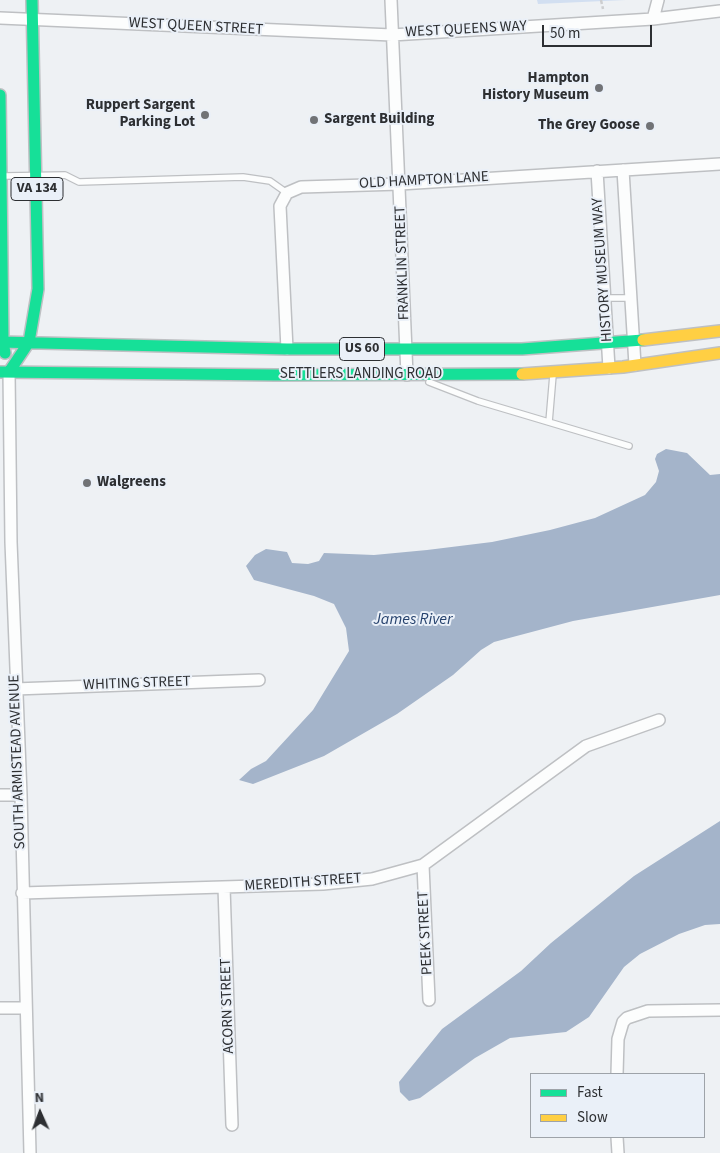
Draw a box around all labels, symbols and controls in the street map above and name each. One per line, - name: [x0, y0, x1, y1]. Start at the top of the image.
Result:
- street label: WEST QUEEN STREET: [128, 14, 264, 40]
- scale bar: [545, 15, 655, 47]
- street label: WEST QUEENS WAY: [405, 18, 527, 42]
- text: 50 m: [550, 23, 580, 44]
- place label: Hampton History Museum: [482, 70, 589, 105]
- marker: Hampton History Museum: [593, 82, 605, 94]
- place label: Ruppert Sargent Parking Lot: [86, 97, 195, 132]
- marker: Ruppert Sargent Parking Lot: [199, 109, 211, 121]
- place label: Sargent Building: [324, 111, 434, 129]
- marker: Sargent Building: [308, 114, 320, 126]
- place label: The Grey Goose: [538, 117, 640, 135]
- marker: The Grey Goose: [644, 120, 656, 132]
- street label: OLD HAMPTON LANE: [359, 169, 489, 193]
- road number: VA 134: [11, 178, 63, 200]
- street label: HISTORY MUSEUM WAY: [589, 197, 617, 343]
- street label: FRANKLIN STREET: [392, 205, 414, 321]
- road number: US 60: [340, 338, 384, 360]
- street label: SETTLERS LANDING ROAD: [280, 366, 442, 384]
- place label: Walgreens: [97, 474, 166, 492]
- marker: Walgreens: [81, 477, 93, 489]
- water label: James River: [374, 610, 452, 630]
- street label: WHITING STREET: [83, 673, 191, 695]
- street label: SOUTH ARMISTEAD AVENUE: [6, 674, 30, 850]
- street label: MEREDITH STREET: [244, 870, 362, 896]
- street label: PEEK STREET: [415, 891, 437, 975]
- street label: ACORN STREET: [217, 958, 239, 1054]
- legend: [530, 1073, 705, 1138]
- text: Fast: [577, 1082, 603, 1103]
- north arrow: [15, 1088, 65, 1138]
- text: N: [34, 1088, 44, 1108]
- text: Slow: [577, 1107, 608, 1128]

